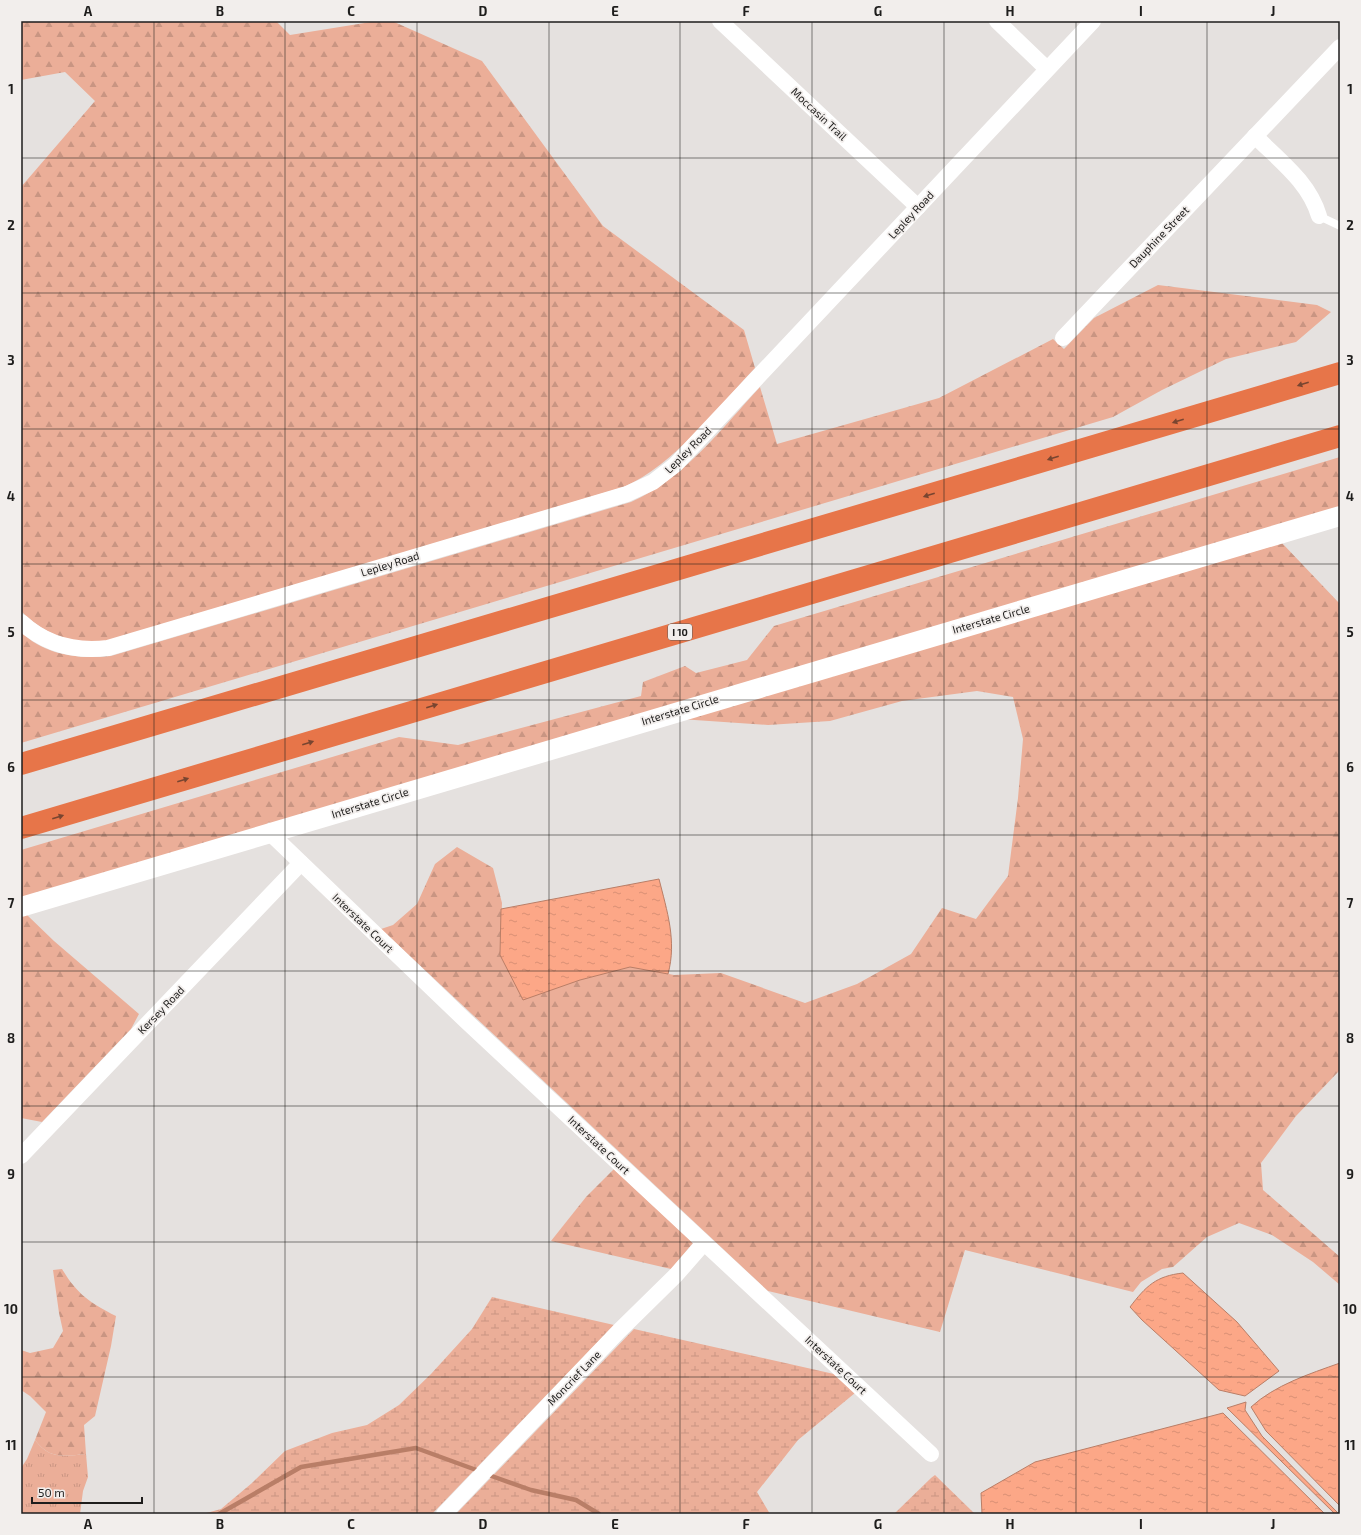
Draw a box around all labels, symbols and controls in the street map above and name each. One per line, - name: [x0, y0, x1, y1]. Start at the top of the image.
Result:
- text: A: [84, 3, 93, 19]
- text: B: [216, 3, 224, 19]
- text: C: [347, 3, 355, 19]
- text: D: [479, 3, 488, 19]
- text: E: [611, 3, 619, 19]
- text: F: [742, 3, 750, 19]
- text: G: [874, 3, 882, 19]
- text: H: [1006, 3, 1015, 19]
- text: I: [1139, 3, 1143, 19]
- text: J: [1271, 3, 1275, 19]
- text: 1: [8, 81, 14, 97]
- text: 1: [1347, 81, 1353, 97]
- street label: Moccasin Trail: [789, 85, 850, 143]
- street label: Lepley Road: [885, 188, 936, 241]
- street label: Dauphine Street: [1126, 203, 1191, 270]
- text: 2: [7, 217, 15, 233]
- text: 2: [1346, 217, 1354, 233]
- text: 3: [7, 352, 15, 368]
- text: 3: [1346, 352, 1354, 368]
- one-way arrow: [1296, 381, 1308, 387]
- one-way arrow: [1172, 418, 1184, 424]
- street label: Lepley Road: [662, 424, 714, 476]
- one-way arrow: [1047, 455, 1059, 461]
- text: 4: [7, 488, 15, 504]
- text: 4: [1346, 488, 1354, 504]
- one-way arrow: [922, 492, 934, 498]
- street label: Lepley Road: [359, 548, 421, 579]
- street label: Interstate Circle: [951, 601, 1031, 636]
- text: 5: [7, 624, 15, 640]
- road number: I 10: [668, 624, 692, 640]
- text: 5: [1346, 624, 1354, 640]
- street label: Interstate Circle: [640, 692, 720, 727]
- one-way arrow: [426, 703, 438, 709]
- one-way arrow: [302, 740, 314, 746]
- text: 6: [7, 759, 15, 775]
- text: 6: [1346, 759, 1354, 775]
- one-way arrow: [177, 777, 189, 783]
- street label: Interstate Circle: [330, 785, 410, 820]
- one-way arrow: [53, 814, 65, 820]
- street label: Interstate Court: [330, 890, 396, 955]
- text: 7: [8, 895, 15, 911]
- text: 7: [1347, 895, 1354, 911]
- street label: Kersey Road: [135, 983, 187, 1036]
- text: 8: [7, 1030, 15, 1046]
- text: 8: [1346, 1030, 1354, 1046]
- street label: Interstate Court: [566, 1113, 633, 1177]
- text: 9: [7, 1166, 15, 1182]
- text: 9: [1346, 1166, 1354, 1182]
- text: 10: [4, 1301, 18, 1317]
- text: 10: [1343, 1301, 1357, 1317]
- street label: Interstate Court: [803, 1333, 870, 1397]
- street label: Moncrief Lane: [544, 1347, 603, 1408]
- text: 11: [5, 1437, 17, 1453]
- text: 11: [1344, 1437, 1356, 1453]
- scale bar: [32, 1479, 142, 1505]
- text: 50 m: [38, 1485, 65, 1499]
- text: A: [84, 1516, 93, 1532]
- text: B: [216, 1516, 224, 1532]
- text: C: [347, 1516, 355, 1532]
- text: D: [479, 1516, 488, 1532]
- text: E: [611, 1516, 619, 1532]
- text: F: [742, 1516, 750, 1532]
- text: G: [874, 1516, 882, 1532]
- text: H: [1006, 1516, 1015, 1532]
- text: I: [1139, 1516, 1143, 1532]
- text: J: [1271, 1516, 1275, 1532]

